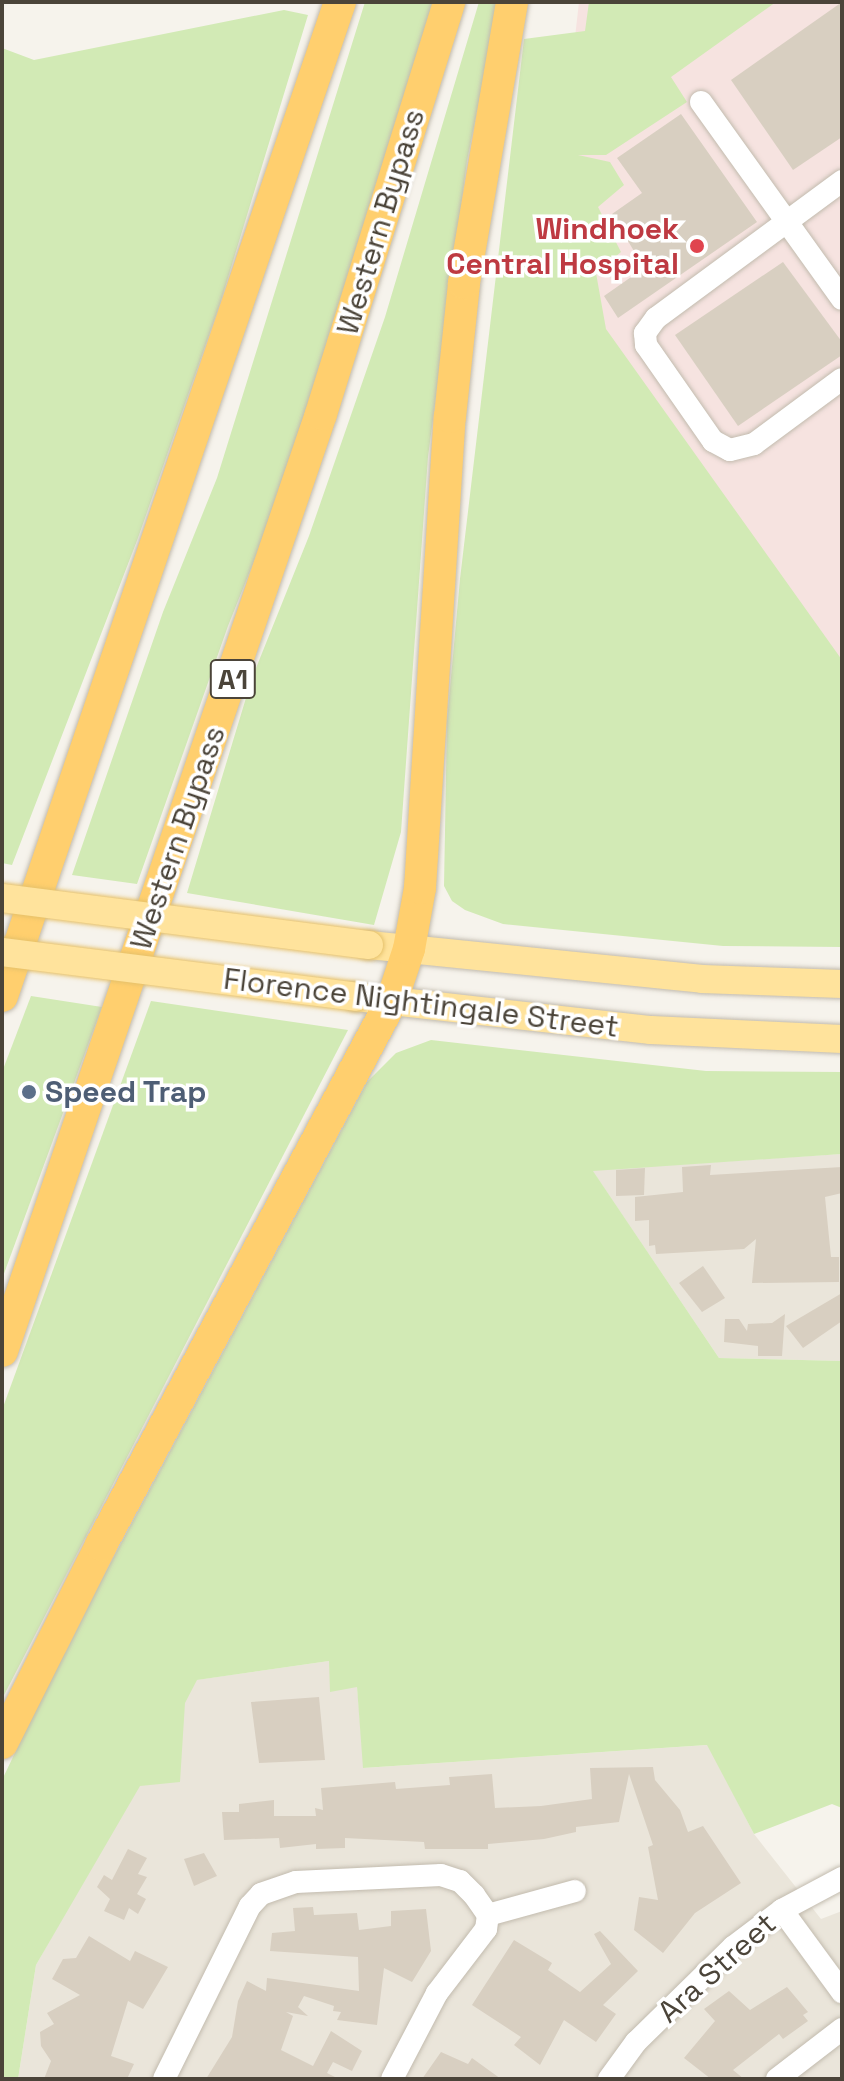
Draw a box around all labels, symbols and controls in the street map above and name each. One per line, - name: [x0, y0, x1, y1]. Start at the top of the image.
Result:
- street label: Western Bypass: [330, 105, 432, 339]
- place label: Windhoek Central Hospital: [446, 211, 679, 282]
- marker: Windhoek Central Hospital: [686, 235, 708, 257]
- road number: A1: [209, 655, 257, 703]
- street label: Western Bypass: [123, 722, 233, 954]
- street label: Florence Nightingale Street: [222, 961, 620, 1045]
- place label: Speed Trap: [45, 1074, 207, 1110]
- marker: Speed Trap: [20, 1083, 38, 1101]
- street label: Ara Street: [651, 1906, 783, 2030]

